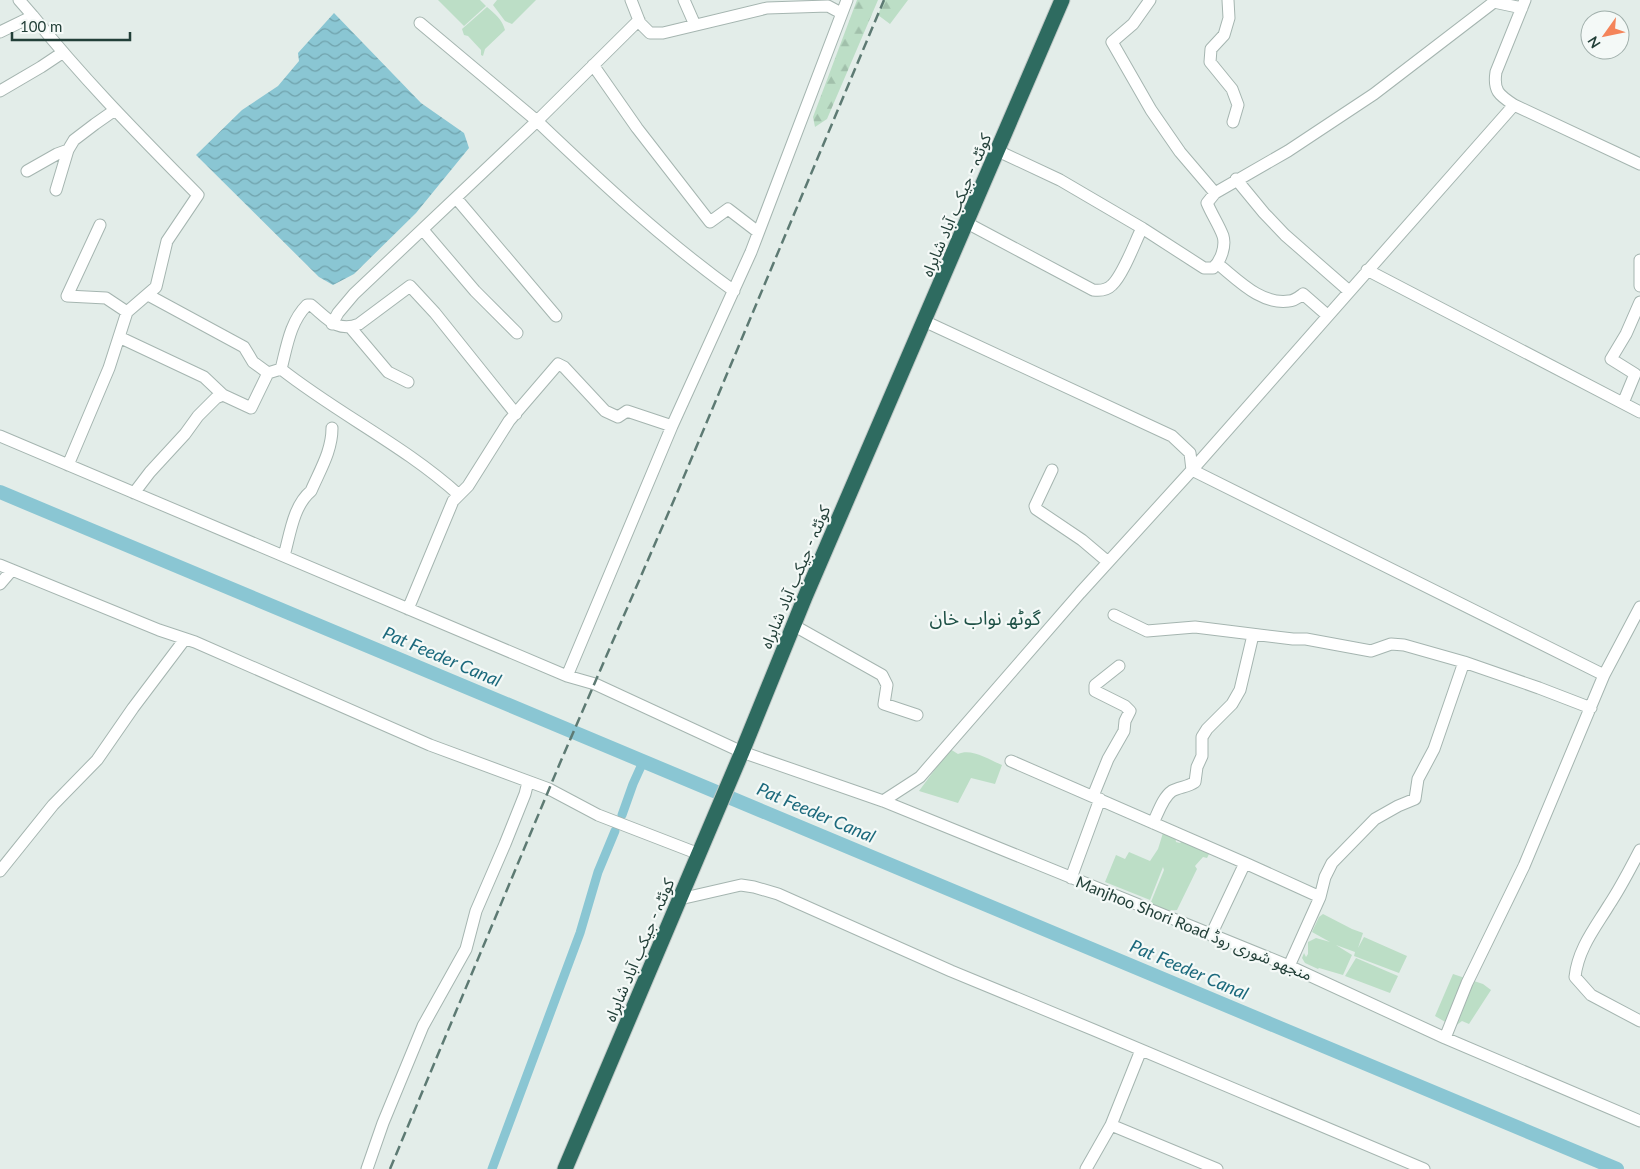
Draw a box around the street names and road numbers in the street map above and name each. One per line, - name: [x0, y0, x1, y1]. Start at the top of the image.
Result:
- street label: کوئٹہ - جیکب آباد شاہراہ: [917, 130, 995, 280]
- street label: کوئٹہ - جیکب آباد شاہراہ: [756, 502, 834, 652]
- street label: Manjhoo Shori Road منجھو شوری روڈ: [1073, 871, 1315, 985]
- street label: کوئٹہ - جیکب آباد شاہراہ: [600, 875, 678, 1025]

